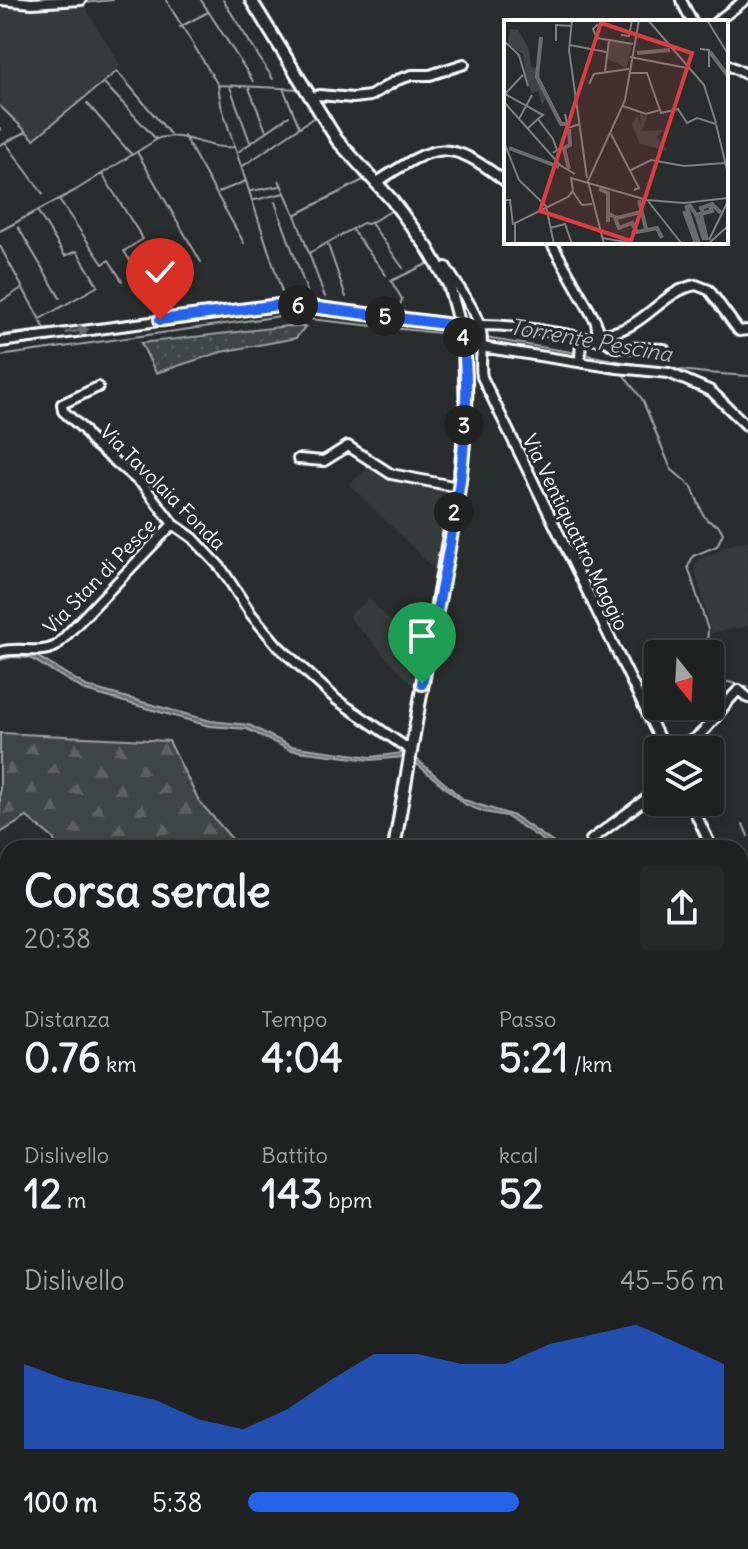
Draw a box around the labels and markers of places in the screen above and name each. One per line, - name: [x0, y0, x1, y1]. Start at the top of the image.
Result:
- pin: [126, 238, 194, 320]
- pin: 6: [278, 285, 318, 325]
- pin: 5: [365, 296, 405, 336]
- pin: 4: [443, 317, 483, 357]
- pin: 3: [444, 405, 484, 445]
- pin: 2: [434, 492, 474, 532]
- pin: [388, 602, 456, 684]

